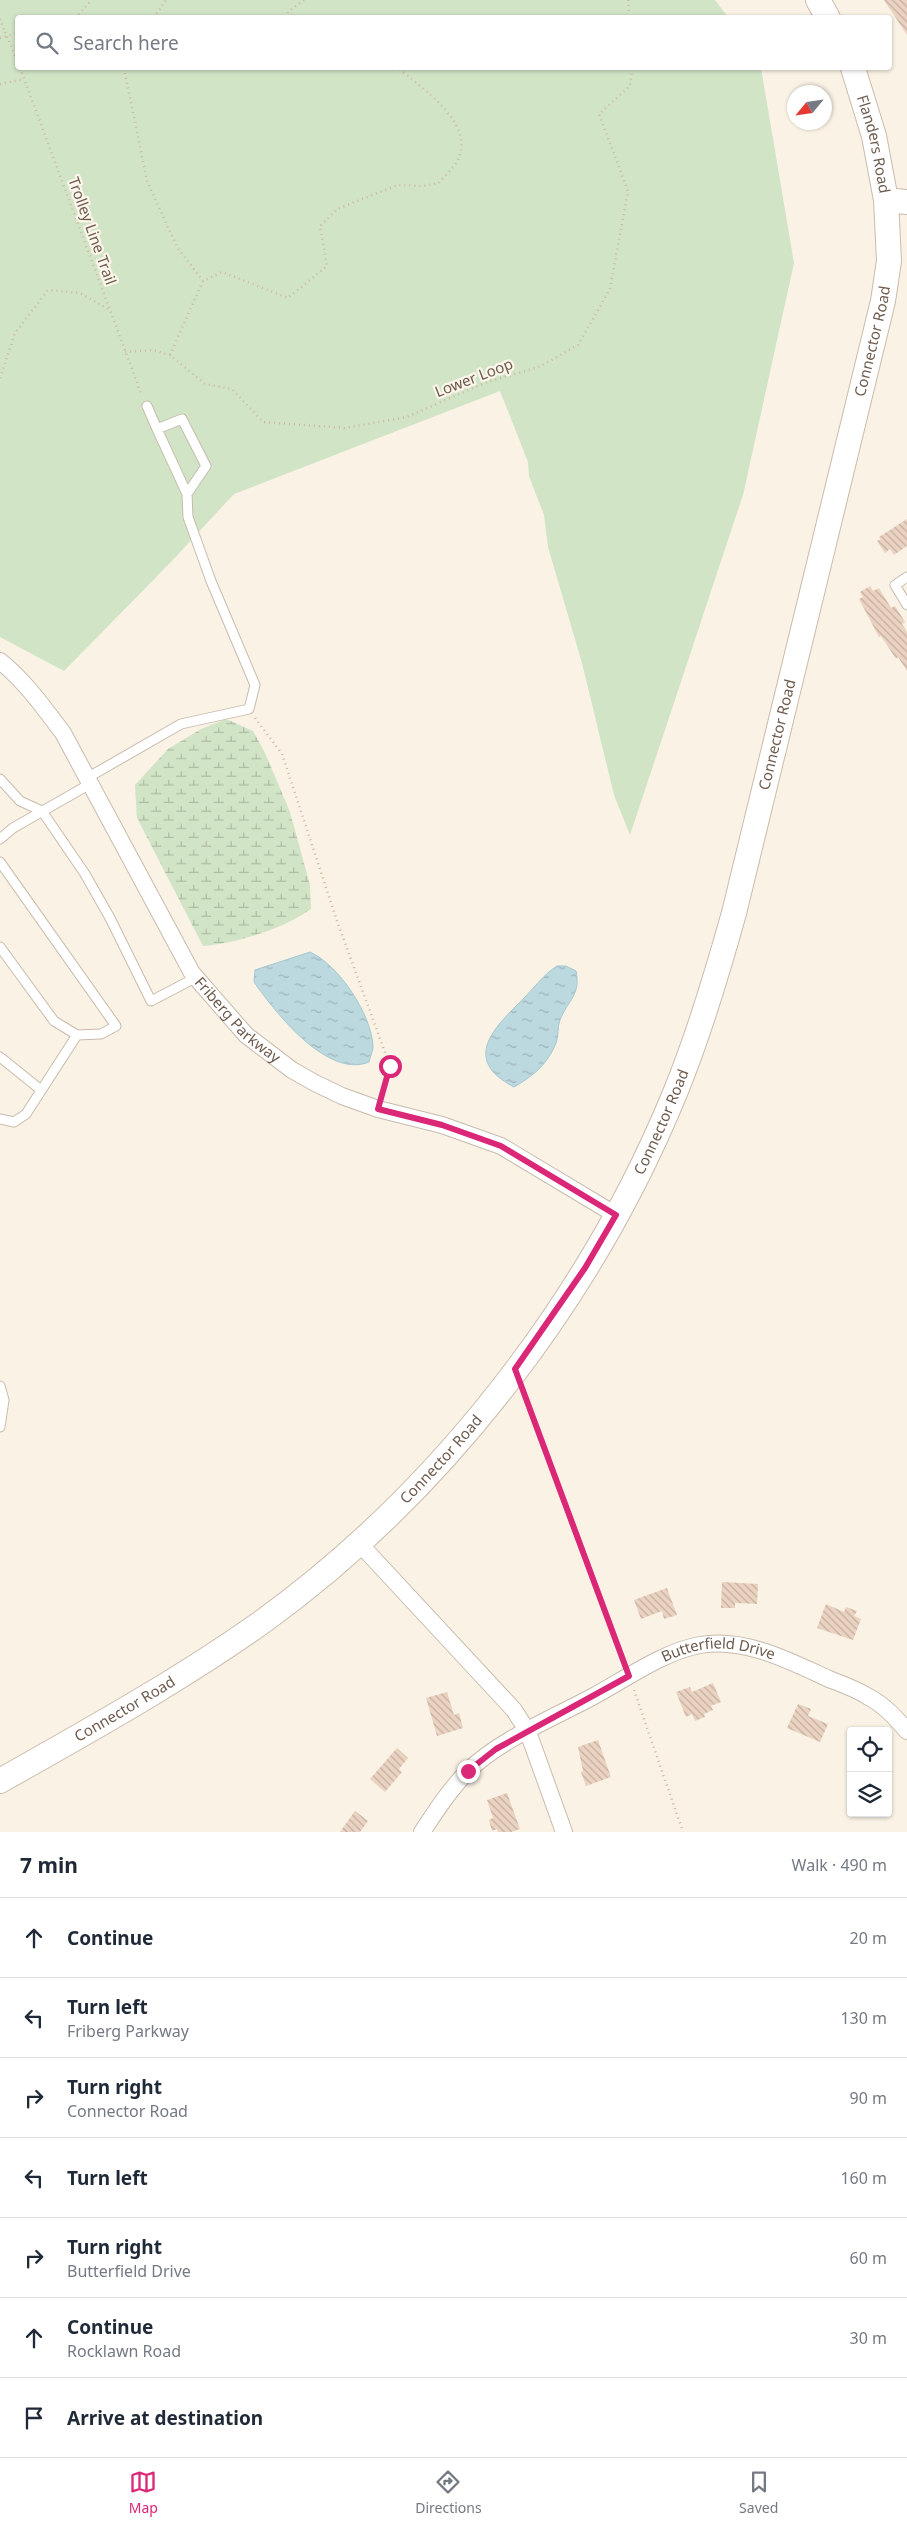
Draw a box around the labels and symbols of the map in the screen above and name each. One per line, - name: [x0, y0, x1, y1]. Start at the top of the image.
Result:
- north arrow: [787, 85, 832, 130]
- street label: Flanders Road: [853, 92, 896, 195]
- street label: Trolley Line Trail: [64, 174, 122, 287]
- street label: Connector Road: [849, 284, 894, 399]
- street label: Lower Loop: [432, 353, 516, 401]
- street label: Connector Road: [753, 677, 800, 792]
- street label: Friberg Parkway: [191, 972, 285, 1067]
- route start: [379, 1055, 402, 1078]
- street label: Connector Road: [628, 1066, 693, 1178]
- street label: Connector Road: [395, 1410, 486, 1508]
- street label: Butterfield Drive: [658, 1632, 778, 1666]
- street label: Connector Road: [70, 1671, 178, 1746]
- route end: [457, 1760, 480, 1783]

